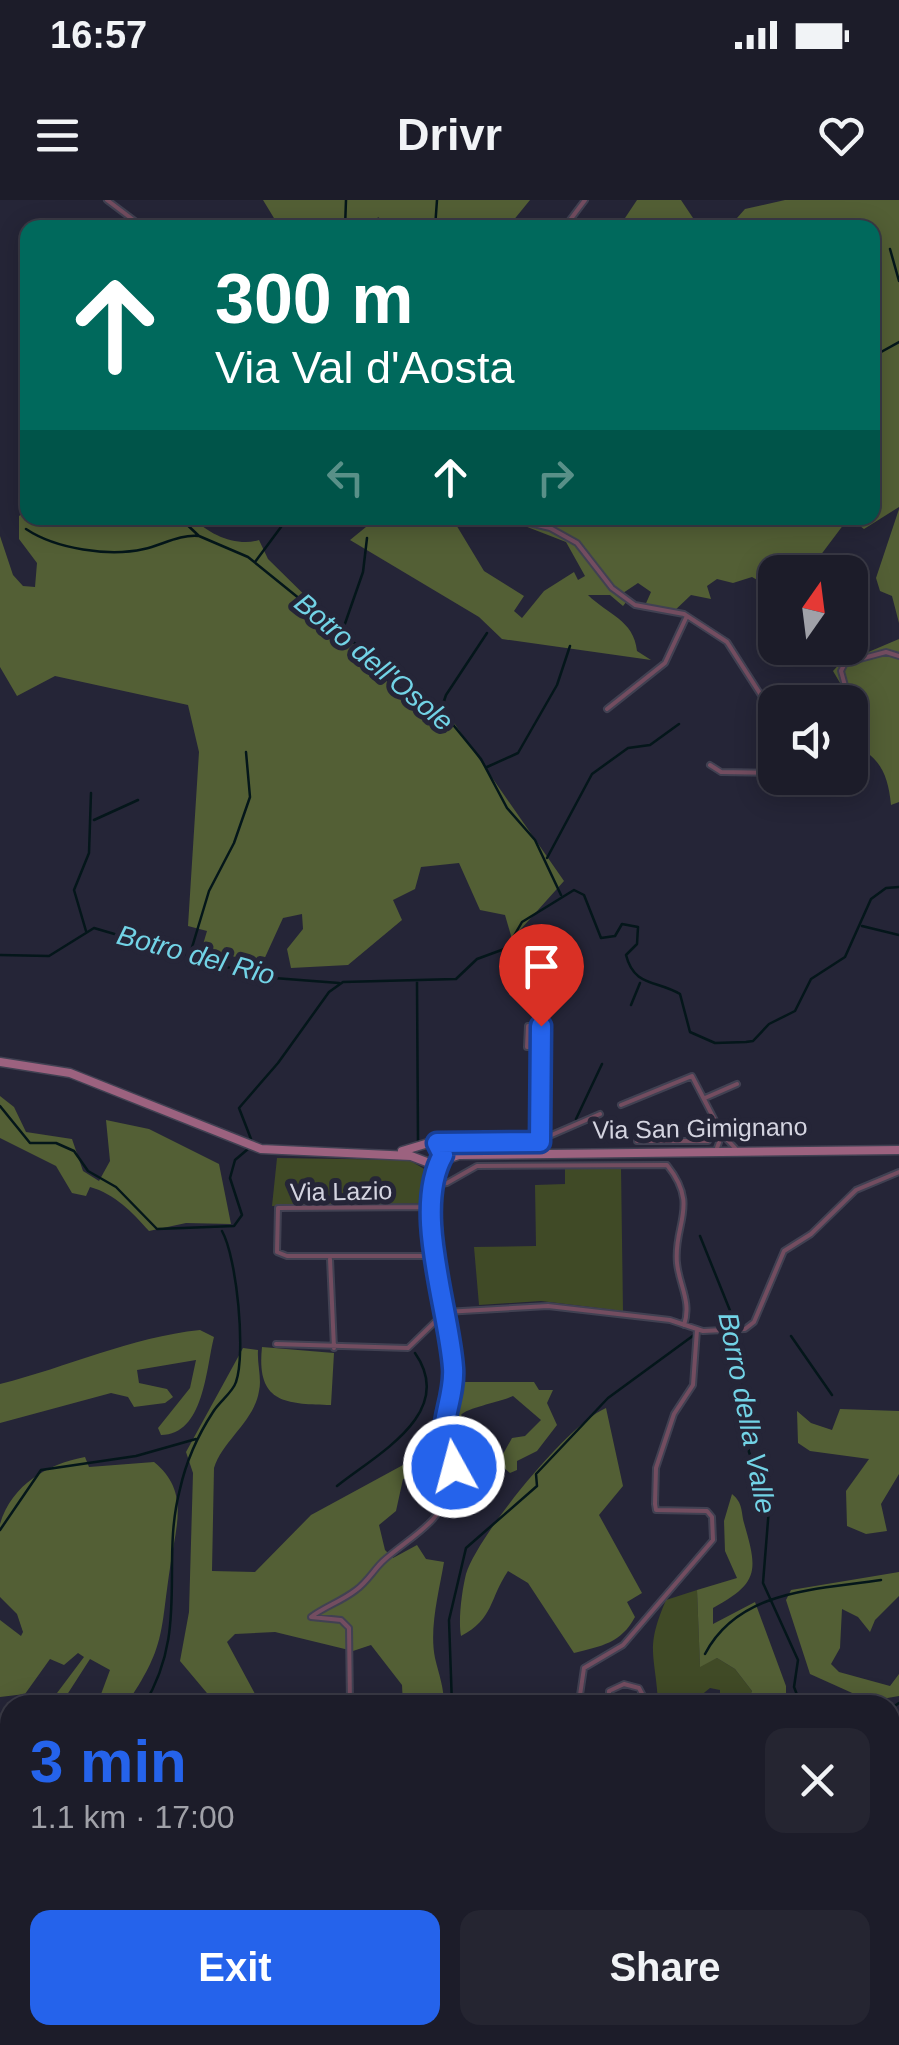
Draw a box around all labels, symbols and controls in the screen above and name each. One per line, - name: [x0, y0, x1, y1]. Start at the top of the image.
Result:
- text: 16:57: [50, 14, 147, 56]
- icon: menu: [30, 108, 85, 163]
- icon: heart: [814, 108, 869, 163]
- text: Drivr: [397, 109, 502, 160]
- icon: ahead: [50, 260, 180, 390]
- text: 300 m: [215, 260, 413, 338]
- text: Via Val d'Aosta: [215, 342, 515, 393]
- icon: left: [318, 450, 373, 505]
- icon: ahead: [423, 450, 478, 505]
- icon: right: [528, 450, 583, 505]
- north arrow: [758, 555, 868, 665]
- map controls: [758, 555, 868, 795]
- water label: Botro dell'Osole: [289, 587, 459, 737]
- button: sound: [758, 685, 868, 795]
- water label: Botro del Rio: [114, 919, 278, 991]
- pin: [499, 924, 584, 1027]
- icon: arrive: [514, 939, 569, 994]
- street label: Via San Gimignano: [592, 1112, 808, 1144]
- street label: Via Lazio: [290, 1176, 392, 1206]
- water label: Borro della Valle: [712, 1310, 782, 1516]
- position arrow: [402, 1415, 506, 1519]
- text: 3 min: [30, 1728, 187, 1795]
- button: close: [765, 1728, 870, 1833]
- text: 1.1 km · 17:00: [30, 1799, 235, 1835]
- button: Exit: [30, 1910, 440, 2025]
- button: Share: [460, 1910, 870, 2025]

